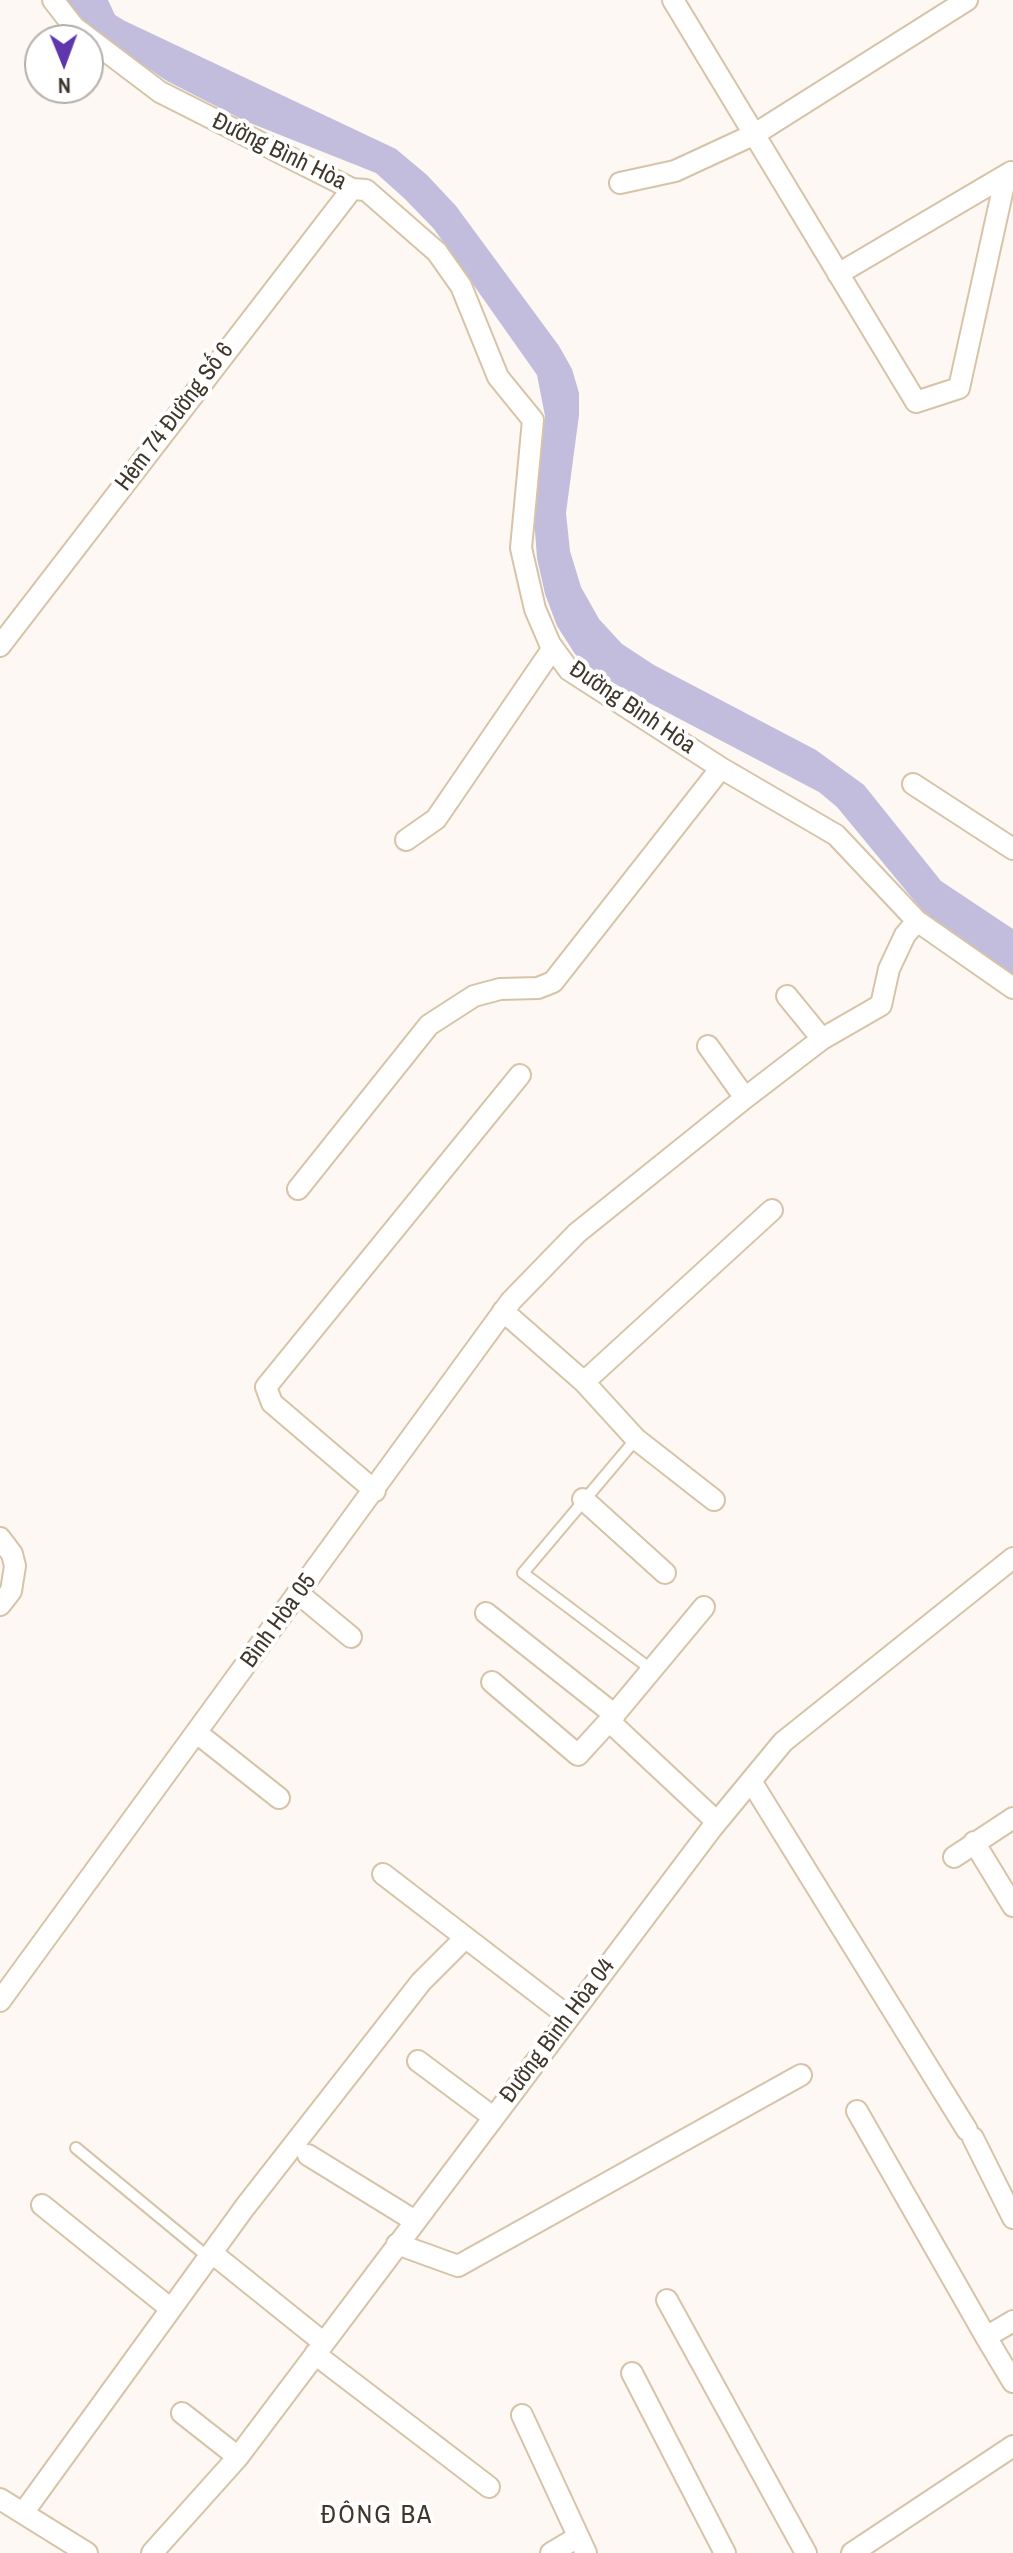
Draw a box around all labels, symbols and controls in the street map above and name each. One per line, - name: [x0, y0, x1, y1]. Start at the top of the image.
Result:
- north arrow: [24, 24, 104, 104]
- text: N: [58, 71, 71, 101]
- street label: Đường Bình Hòa: [207, 107, 351, 197]
- street label: Hẻm 74 Đường Số 6: [110, 337, 240, 497]
- street label: Đường Bình Hòa: [564, 655, 700, 761]
- street label: Bình Hòa 05: [235, 1568, 323, 1674]
- street label: Đường Bình Hòa 04: [494, 1953, 622, 2109]
- district label: ĐÔNG BA: [321, 2500, 433, 2532]

